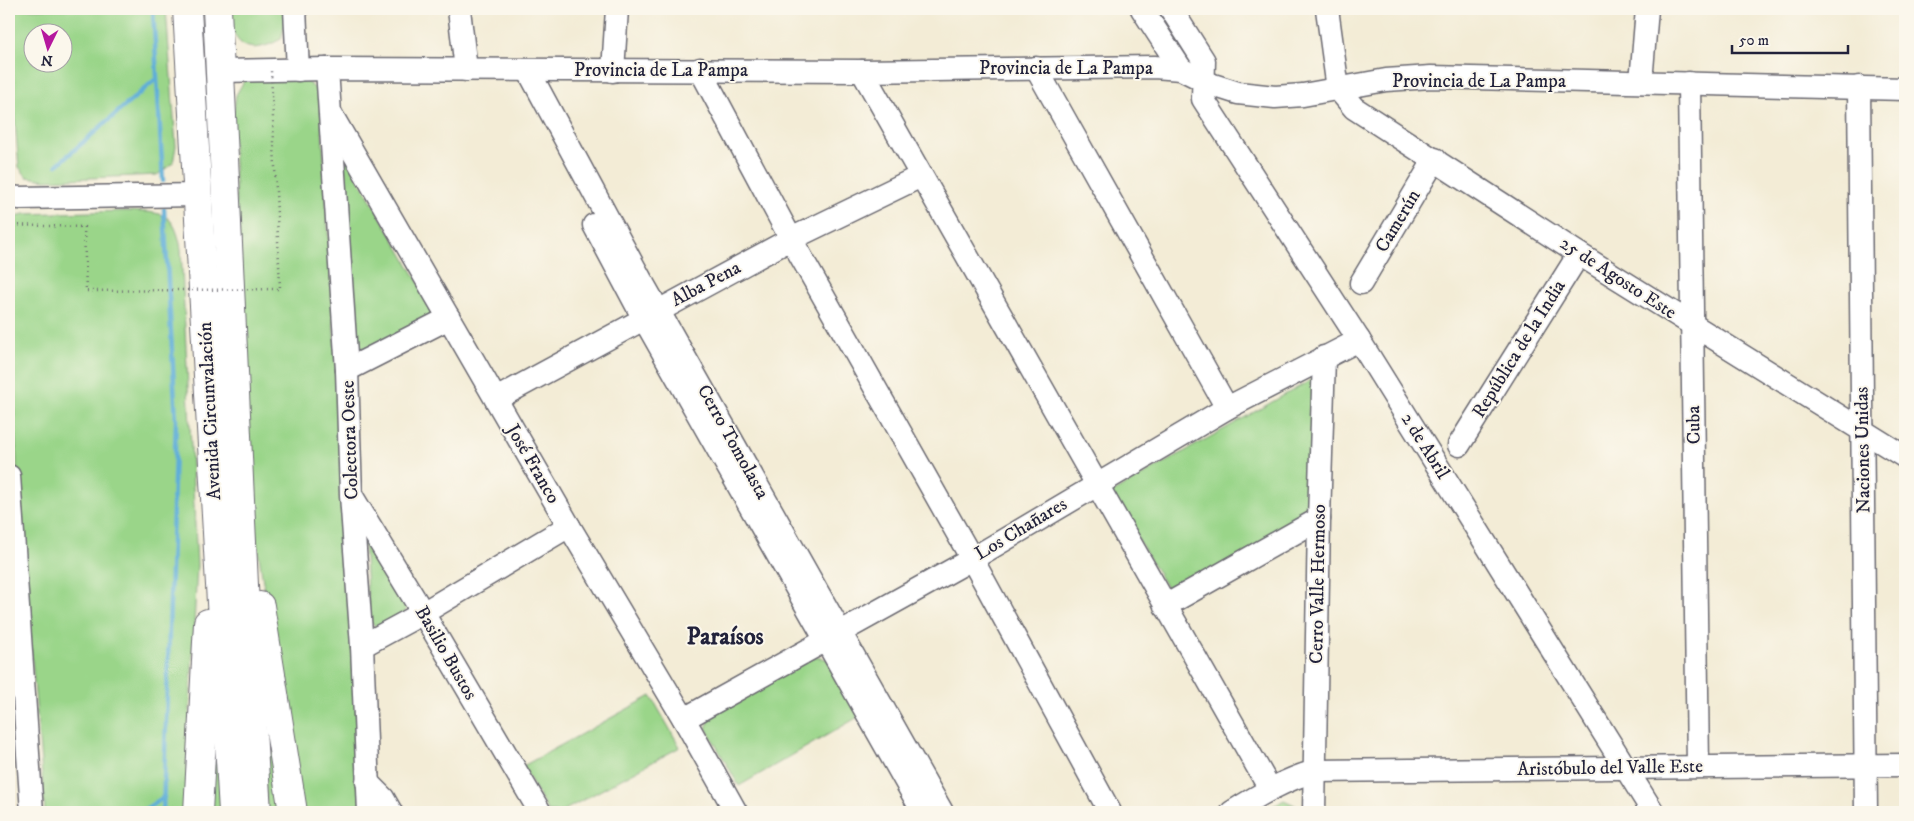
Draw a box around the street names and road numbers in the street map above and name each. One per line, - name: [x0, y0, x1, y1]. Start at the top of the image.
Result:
- street label: Provincia de La Pampa: [979, 57, 1153, 80]
- street label: Provincia de La Pampa: [574, 59, 748, 82]
- street label: Provincia de La Pampa: [1392, 70, 1566, 93]
- street label: Camerún: [1370, 185, 1426, 256]
- street label: 25 de Agosto Este: [1555, 232, 1681, 324]
- street label: Alba Pena: [667, 256, 745, 312]
- street label: República de la India: [1467, 276, 1571, 422]
- street label: Avenida Circunvalación: [194, 321, 226, 501]
- street label: Colectora Oeste: [336, 380, 364, 500]
- street label: Cerro Tomolasta: [692, 381, 774, 503]
- street label: Naciones Unidas: [1850, 386, 1876, 514]
- street label: Cuba: [1682, 405, 1706, 445]
- street label: 2 de Abril: [1396, 409, 1454, 483]
- street label: José Franco: [500, 418, 565, 508]
- street label: Los Chañares: [971, 493, 1071, 565]
- street label: Cerro Valle Hermoso: [1305, 504, 1331, 664]
- street label: Basilio Bustos: [410, 602, 482, 704]
- street label: Aristóbulo del Valle Este: [1517, 755, 1703, 781]

